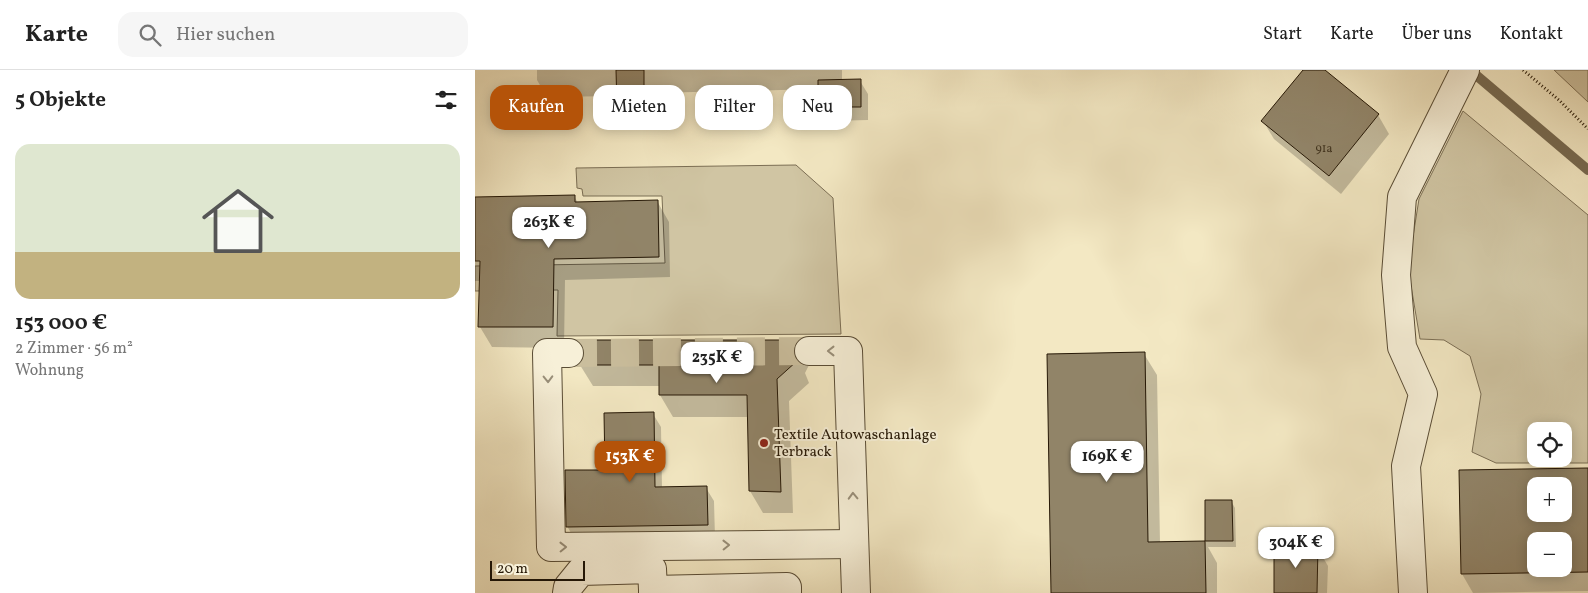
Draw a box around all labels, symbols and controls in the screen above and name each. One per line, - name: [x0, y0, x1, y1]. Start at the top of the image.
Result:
- search box: [118, 12, 468, 57]
- text: Karte: [25, 18, 88, 52]
- icon: search: [136, 21, 164, 49]
- text: Hier suchen: [176, 22, 275, 48]
- text: Start: [1263, 22, 1302, 47]
- text: Karte: [1330, 22, 1374, 47]
- text: Über uns: [1402, 22, 1472, 47]
- text: Kontakt: [1500, 22, 1563, 47]
- chip: Kaufen: [490, 85, 583, 130]
- chip: Mieten: [593, 85, 685, 130]
- chip: Filter: [695, 85, 773, 130]
- chip: Neu: [783, 85, 852, 130]
- text: 5 Objekte: [15, 86, 106, 115]
- icon: filters: [432, 86, 460, 114]
- house number: 91a: [1316, 141, 1332, 157]
- icon: home: [193, 176, 283, 266]
- pin: 263K €: [508, 206, 590, 249]
- text: 263K €: [523, 212, 575, 234]
- text: 153 000 €: [15, 309, 107, 338]
- text: 2 Zimmer · 56 m²: [15, 338, 133, 360]
- pin: 235K €: [676, 342, 758, 384]
- one-way arrow: [826, 346, 834, 356]
- text: 235K €: [692, 347, 742, 369]
- text: Wohnung: [15, 360, 84, 382]
- one-way arrow: [542, 375, 553, 383]
- map controls: [1527, 422, 1572, 577]
- button: locate: [1527, 422, 1572, 467]
- place label: Textile Autowaschanlage Terbrack: [774, 425, 937, 463]
- marker: Textile Autowaschanlage Terbrack: [758, 437, 770, 449]
- pin: 153K €: [589, 440, 671, 483]
- pin: 169K €: [1066, 440, 1148, 483]
- text: 153K €: [606, 446, 654, 468]
- text: 169K €: [1082, 446, 1132, 468]
- button: +: [1527, 477, 1572, 522]
- one-way arrow: [848, 491, 858, 499]
- pin: 304K €: [1255, 526, 1337, 569]
- text: 304K €: [1269, 532, 1323, 554]
- button: −: [1527, 532, 1572, 577]
- one-way arrow: [722, 540, 730, 550]
- one-way arrow: [560, 542, 568, 552]
- scale bar: [490, 558, 585, 581]
- text: 20 m: [497, 560, 528, 579]

